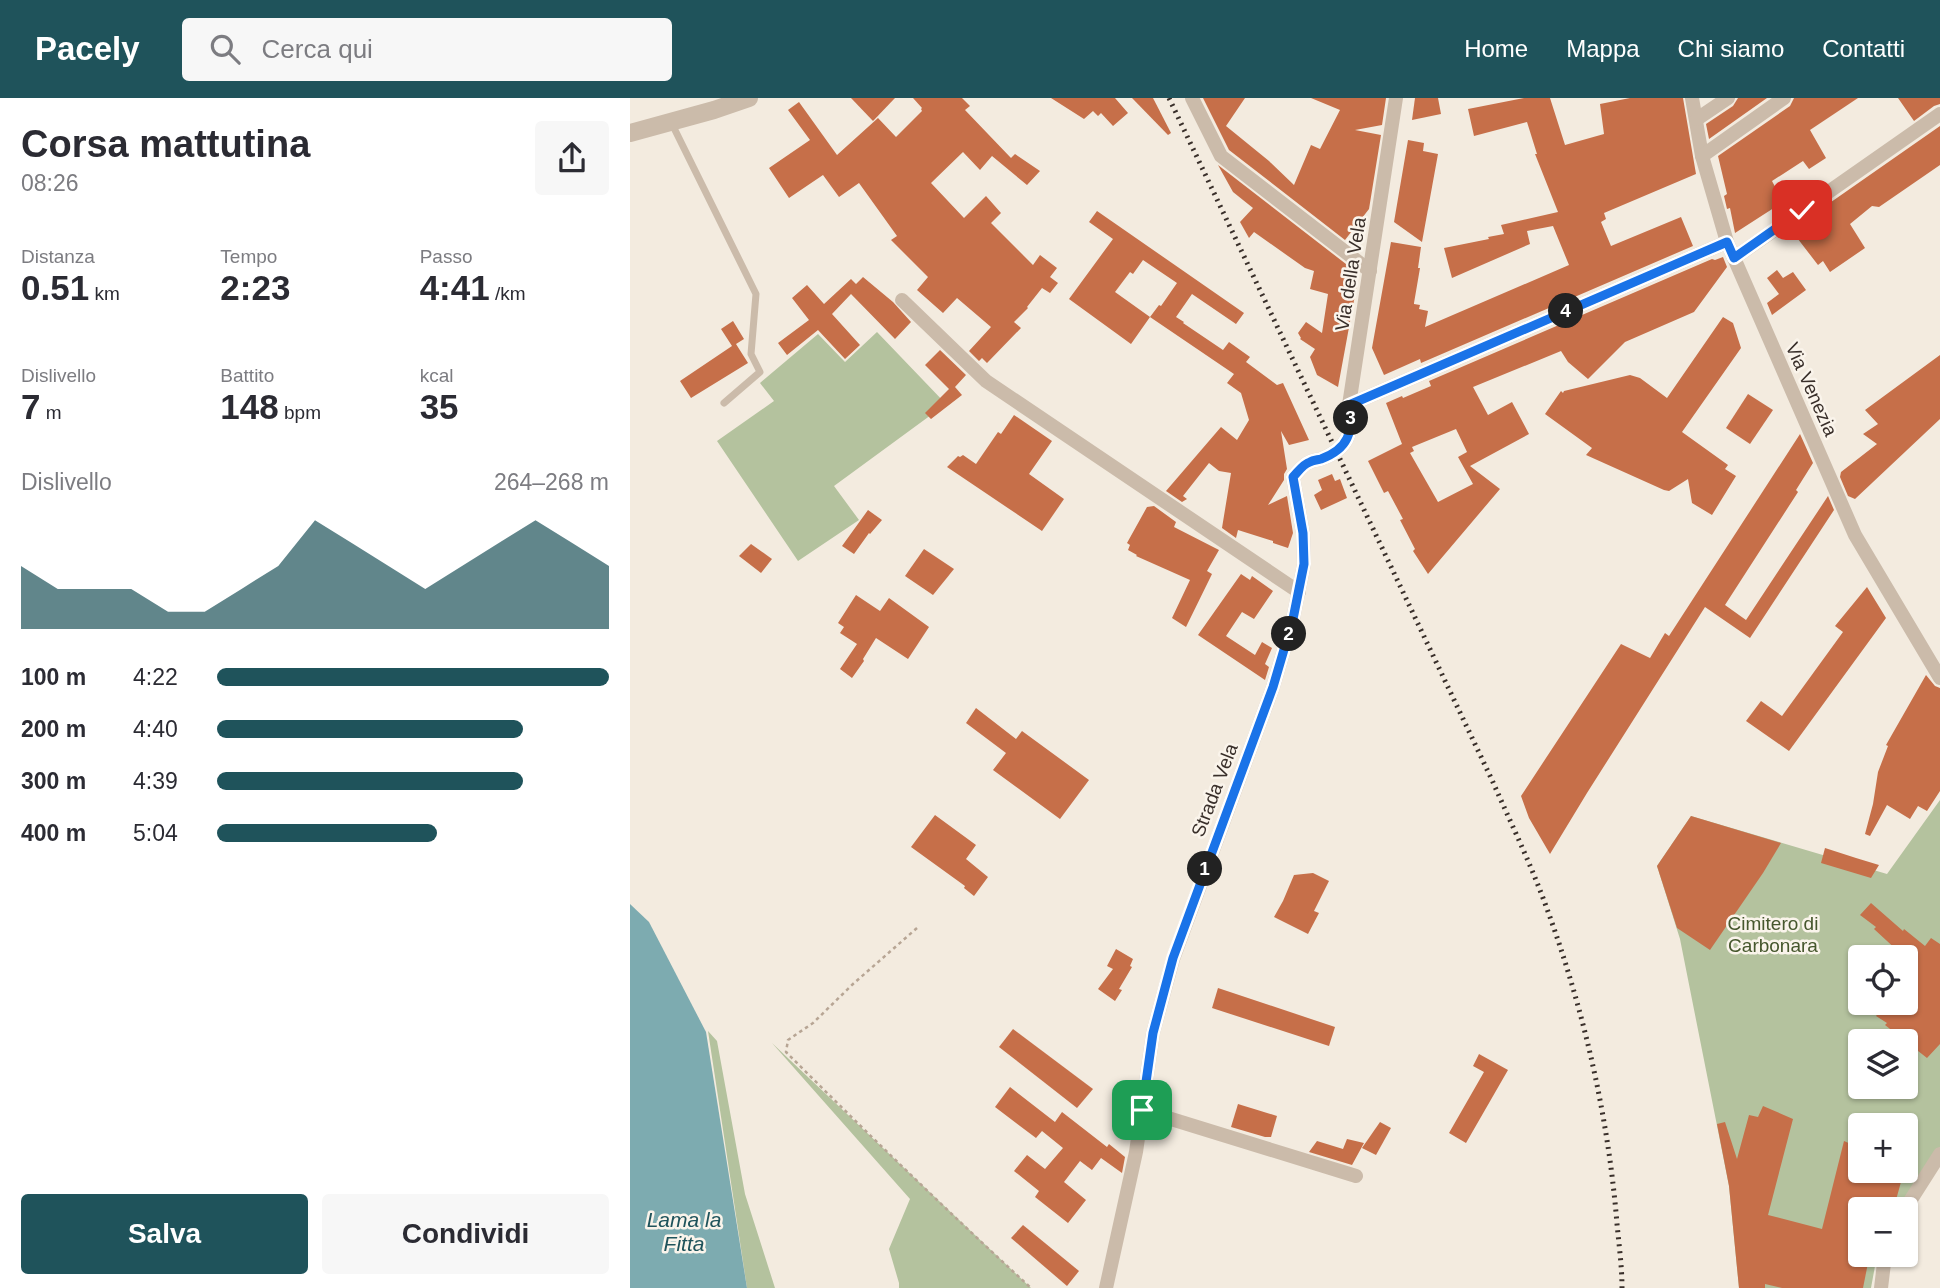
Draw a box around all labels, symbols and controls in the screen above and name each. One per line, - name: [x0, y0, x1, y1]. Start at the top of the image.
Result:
- search box: [182, 18, 672, 81]
- text: Pacely: [35, 30, 140, 67]
- icon: search: [206, 30, 244, 68]
- text: Cerca qui: [262, 34, 373, 64]
- text: Home: [1464, 35, 1528, 62]
- text: Mappa: [1566, 35, 1640, 62]
- text: Chi siamo: [1678, 35, 1784, 62]
- text: Contatti: [1822, 35, 1905, 62]
- button: share: [535, 121, 609, 195]
- text: Corsa mattutina: [21, 123, 310, 165]
- text: 08:26: [21, 170, 79, 196]
- pin: [1772, 180, 1832, 240]
- icon: check: [1783, 191, 1821, 229]
- street label: Via della Vela: [1331, 215, 1370, 332]
- text: Distanza: [21, 246, 95, 267]
- text: Tempo: [220, 246, 277, 267]
- text: Passo: [420, 246, 472, 267]
- text: 0.51: [21, 268, 89, 307]
- text: 2:23: [220, 268, 290, 307]
- text: 4:41: [420, 268, 490, 307]
- text: km: [89, 283, 120, 304]
- text: /km: [490, 283, 526, 304]
- pin: 4: [1548, 294, 1584, 328]
- text: 4: [1560, 300, 1571, 321]
- street label: Via Venezia: [1782, 339, 1842, 440]
- text: Dislivello: [21, 365, 96, 386]
- text: Battito: [220, 365, 274, 386]
- text: kcal: [420, 365, 453, 386]
- text: 7: [21, 387, 40, 426]
- text: 148: [220, 387, 279, 426]
- text: 35: [420, 387, 459, 426]
- pin: 3: [1334, 400, 1368, 436]
- text: m: [40, 402, 62, 423]
- text: bpm: [279, 402, 321, 423]
- text: 3: [1345, 407, 1356, 428]
- text: Dislivello: [21, 469, 112, 495]
- text: 264–268 m: [494, 469, 609, 495]
- pin: 2: [1272, 616, 1306, 652]
- text: 2: [1283, 623, 1294, 644]
- text: 100 m: [21, 664, 86, 690]
- text: 4:22: [133, 664, 178, 690]
- text: 200 m: [21, 716, 86, 742]
- text: 4:40: [133, 716, 178, 742]
- street label: Strada Vela: [1187, 740, 1242, 840]
- text: 300 m: [21, 768, 86, 794]
- text: 4:39: [133, 768, 178, 794]
- text: 400 m: [21, 820, 86, 846]
- text: 5:04: [133, 820, 178, 846]
- pin: 1: [1188, 852, 1222, 886]
- text: 1: [1199, 858, 1210, 879]
- park label: Cimitero di Carbonara: [1728, 913, 1818, 956]
- map controls: [1848, 945, 1918, 1267]
- button: locate: [1848, 945, 1918, 1015]
- button: layers: [1848, 1029, 1918, 1099]
- pin: [1112, 1080, 1172, 1140]
- icon: arrive: [1123, 1091, 1161, 1129]
- button: +: [1848, 1113, 1918, 1183]
- button: Salva: [21, 1194, 308, 1274]
- button: Condividi: [322, 1194, 609, 1274]
- button: −: [1848, 1197, 1918, 1267]
- water label: Lama la Fitta: [647, 1208, 721, 1255]

